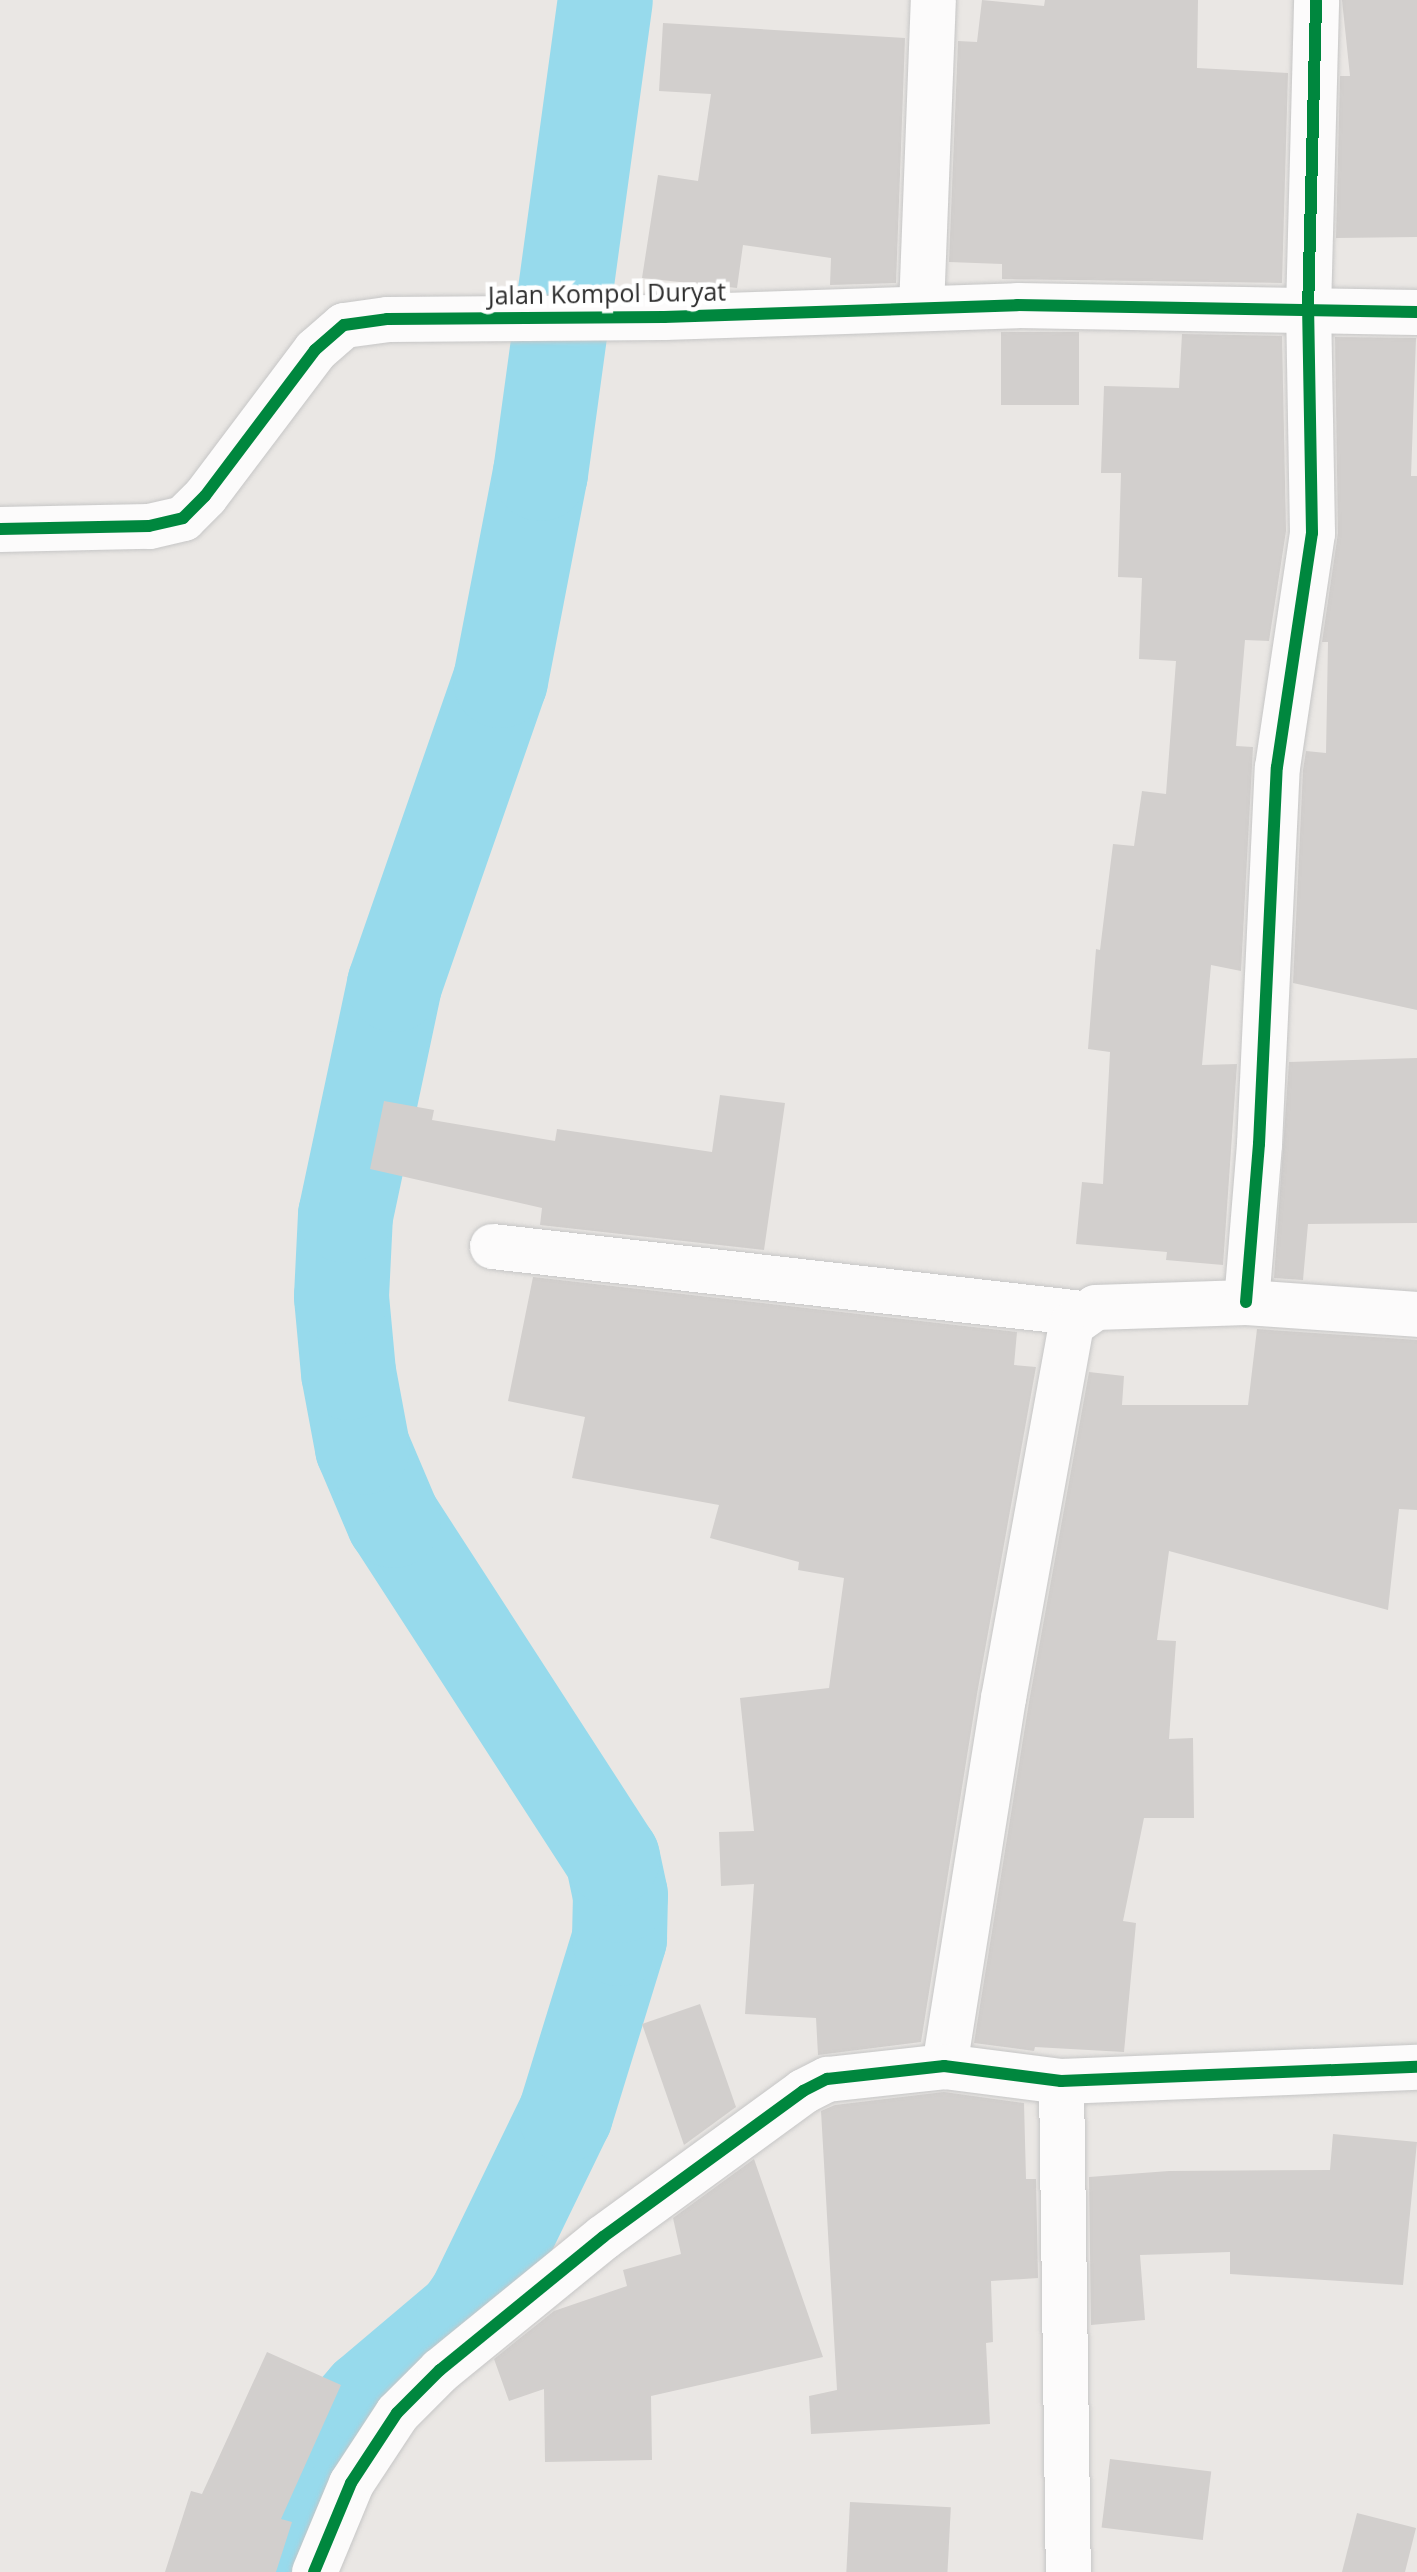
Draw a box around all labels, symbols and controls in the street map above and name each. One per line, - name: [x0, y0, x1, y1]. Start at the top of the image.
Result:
- street label: Jalan Kompol Duryat: [488, 276, 726, 310]

